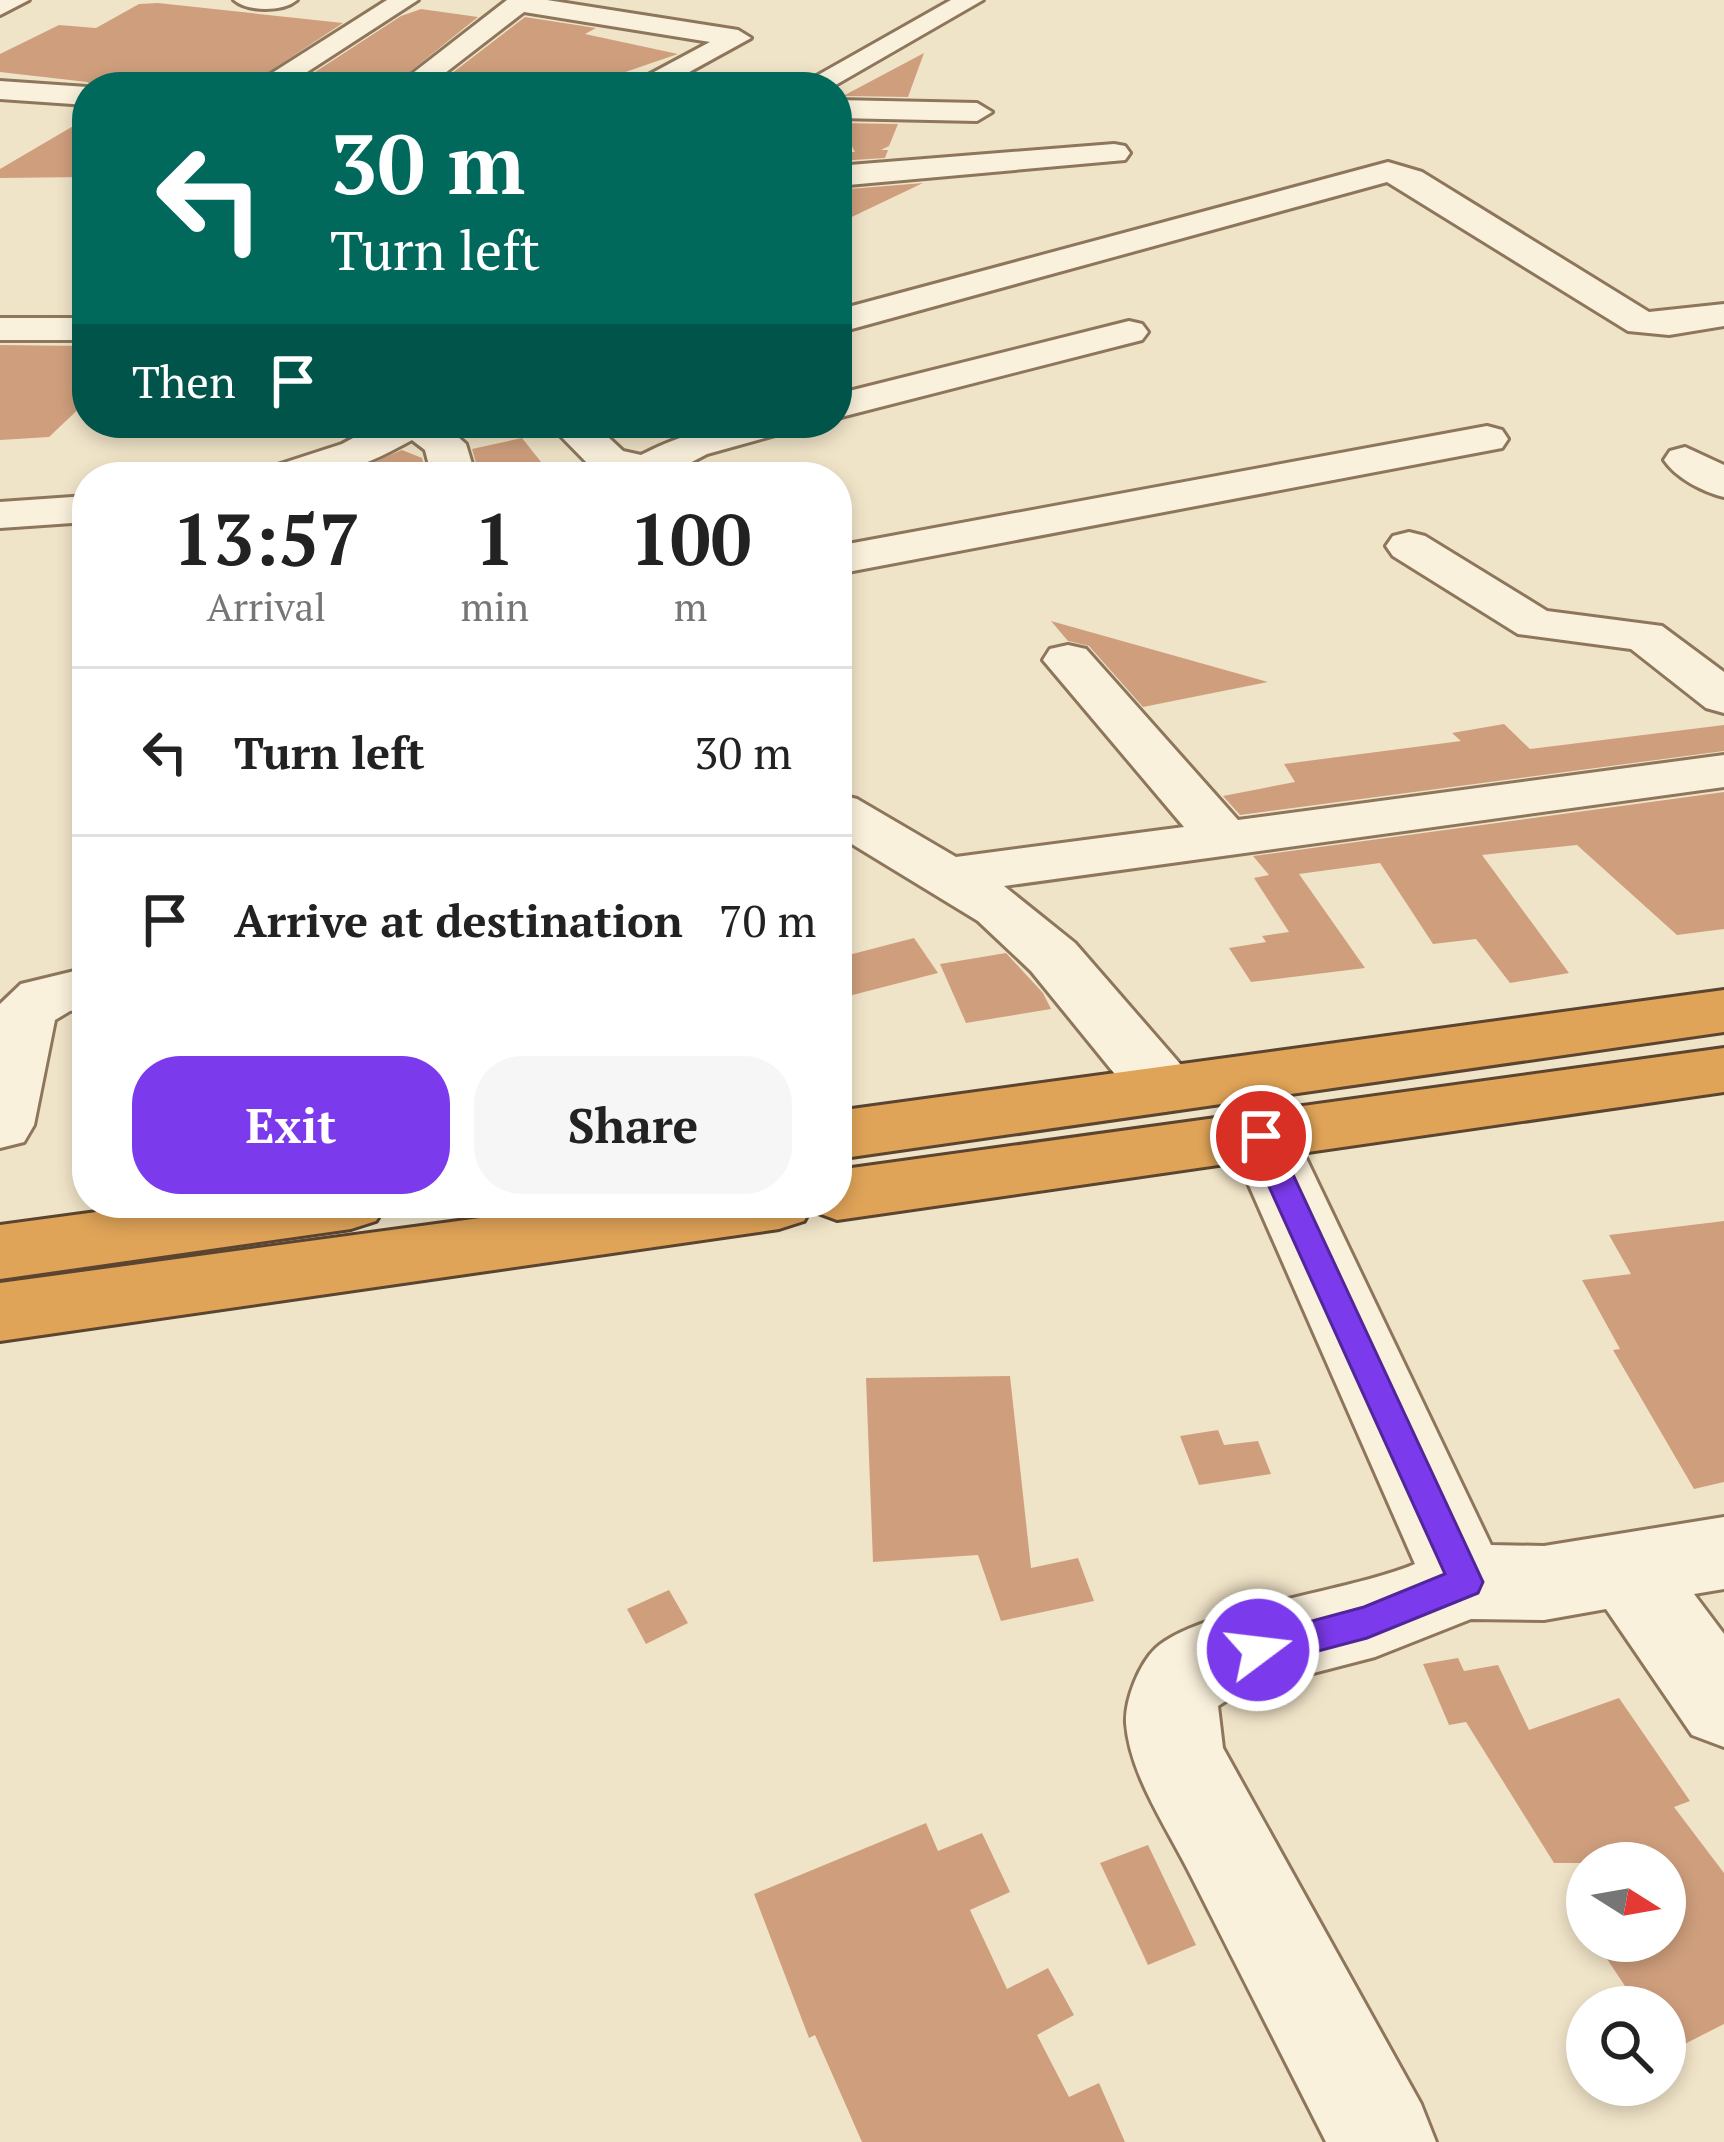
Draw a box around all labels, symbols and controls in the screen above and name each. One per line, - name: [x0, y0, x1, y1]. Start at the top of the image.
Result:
- text: 30 m: [330, 107, 525, 218]
- icon: left: [132, 120, 288, 276]
- text: Turn left: [330, 214, 540, 285]
- icon: arrive: [260, 348, 326, 414]
- text: Then: [132, 351, 236, 411]
- text: 13:57: [172, 490, 360, 586]
- text: 1: [474, 490, 515, 586]
- text: 100: [629, 490, 751, 586]
- text: Arrival: [206, 580, 326, 632]
- text: min: [460, 580, 529, 632]
- text: m: [674, 580, 707, 632]
- icon: left: [132, 719, 198, 785]
- text: Turn left: [234, 722, 425, 782]
- text: 30 m: [694, 722, 792, 782]
- icon: arrive: [132, 887, 198, 953]
- text: Arrive at destination: [234, 890, 683, 950]
- text: 70 m: [719, 890, 816, 950]
- button: Exit: [132, 1056, 450, 1194]
- button: Share: [474, 1056, 792, 1194]
- pin: [1210, 1085, 1312, 1187]
- icon: arrive: [1228, 1103, 1294, 1169]
- position arrow: [1195, 1587, 1321, 1713]
- north arrow: [1566, 1842, 1686, 1962]
- map controls: [1566, 1842, 1686, 2106]
- button: search: [1566, 1986, 1686, 2106]

